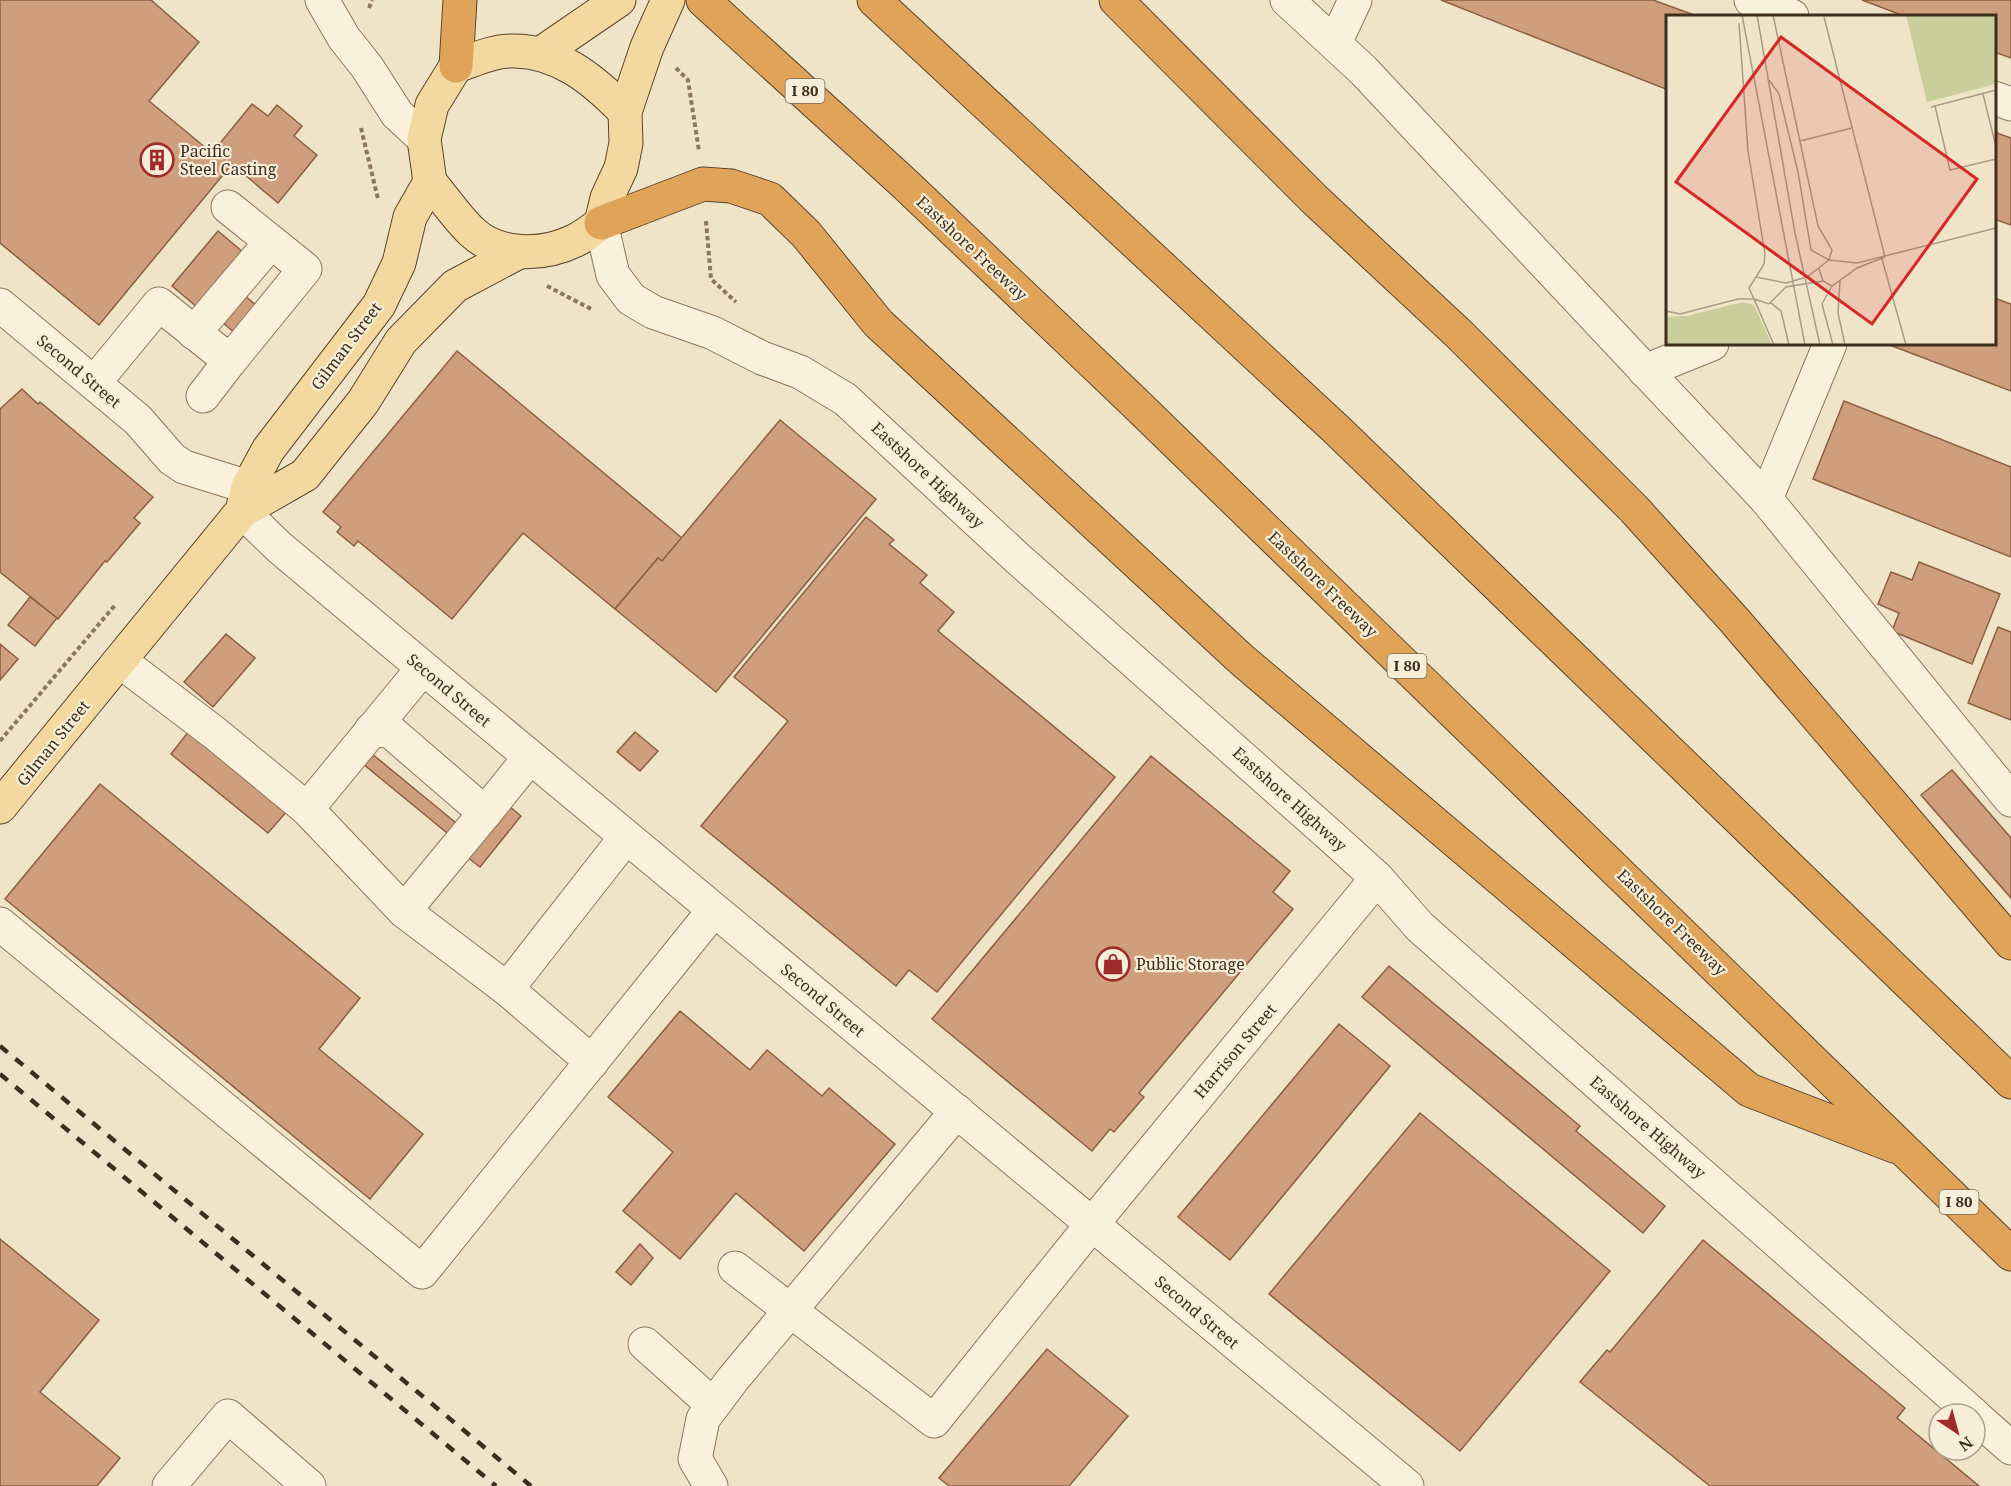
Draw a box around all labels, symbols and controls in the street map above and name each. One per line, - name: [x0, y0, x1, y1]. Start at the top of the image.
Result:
- inset map: [1666, 15, 1996, 345]
- road number: I 80: [786, 79, 824, 103]
- place label: Pacific Steel Casting: [180, 140, 277, 180]
- building icon: Pacific Steel Casting: [139, 142, 175, 178]
- street label: Eastshore Freeway: [912, 191, 1033, 306]
- street label: Gilman Street: [306, 297, 387, 394]
- street label: Second Street: [32, 329, 126, 413]
- street label: Eastshore Highway: [867, 417, 990, 534]
- street label: Eastshore Freeway: [1263, 526, 1383, 643]
- street label: Second Street: [402, 648, 496, 732]
- road number: I 80: [1388, 654, 1426, 678]
- street label: Gilman Street: [11, 695, 95, 791]
- street label: Eastshore Highway: [1228, 742, 1353, 857]
- street label: Eastshore Freeway: [1612, 864, 1732, 981]
- shop icon: Public Storage: [1095, 946, 1131, 982]
- place label: Public Storage: [1136, 953, 1245, 975]
- street label: Second Street: [776, 958, 870, 1042]
- street label: Harrison Street: [1189, 999, 1281, 1103]
- street label: Eastshore Highway: [1585, 1071, 1711, 1184]
- road number: I 80: [1940, 1190, 1978, 1214]
- street label: Second Street: [1150, 1270, 1244, 1354]
- north arrow: [1927, 1402, 1987, 1462]
- text: N: [1954, 1432, 1977, 1457]

